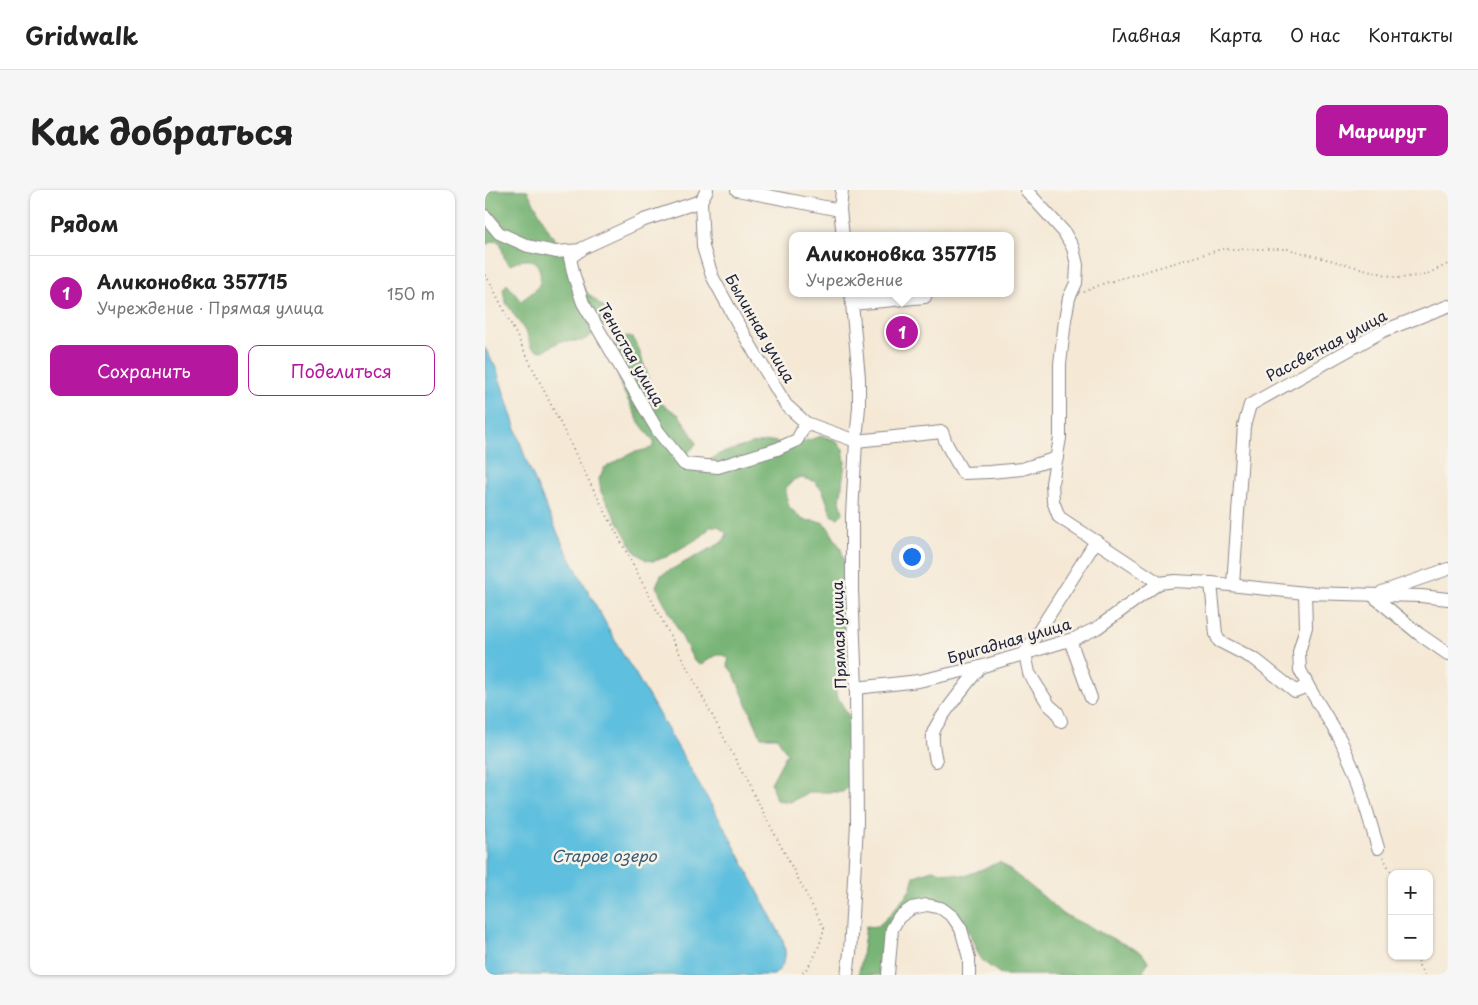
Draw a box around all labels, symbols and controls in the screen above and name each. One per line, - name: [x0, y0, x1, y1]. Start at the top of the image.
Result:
- text: Gridwalk: [25, 17, 138, 53]
- text: Главная: [1112, 21, 1181, 48]
- text: Карта: [1209, 21, 1262, 48]
- text: О нас: [1290, 21, 1340, 48]
- text: Контакты: [1368, 21, 1453, 48]
- text: Как добраться: [30, 104, 294, 157]
- button: Маршрут: [1316, 105, 1448, 156]
- text: Рядом: [50, 207, 118, 239]
- popup: [789, 232, 1014, 297]
- text: Аликоновка 357715: [806, 239, 997, 267]
- text: Аликоновка 357715: [97, 267, 288, 295]
- text: Учреждение: [806, 267, 903, 291]
- street label: Былинная улица: [720, 269, 802, 387]
- text: 1: [62, 281, 70, 305]
- text: 150 m: [387, 281, 435, 305]
- text: Учреждение · Прямая улица: [97, 295, 324, 319]
- street label: Тенистая улица: [593, 298, 671, 411]
- street label: Рассветная улица: [1261, 303, 1391, 387]
- pin: 1: [886, 313, 918, 351]
- button: Сохранить: [50, 345, 238, 396]
- button: Поделиться: [248, 345, 435, 396]
- your location: [899, 544, 925, 570]
- street label: Прямая улица: [825, 580, 851, 689]
- street label: Бригадная улица: [945, 611, 1074, 669]
- water label: Старое озеро: [551, 843, 658, 867]
- map controls: [1388, 870, 1433, 960]
- button: +: [1388, 870, 1433, 915]
- button: −: [1388, 915, 1433, 960]

